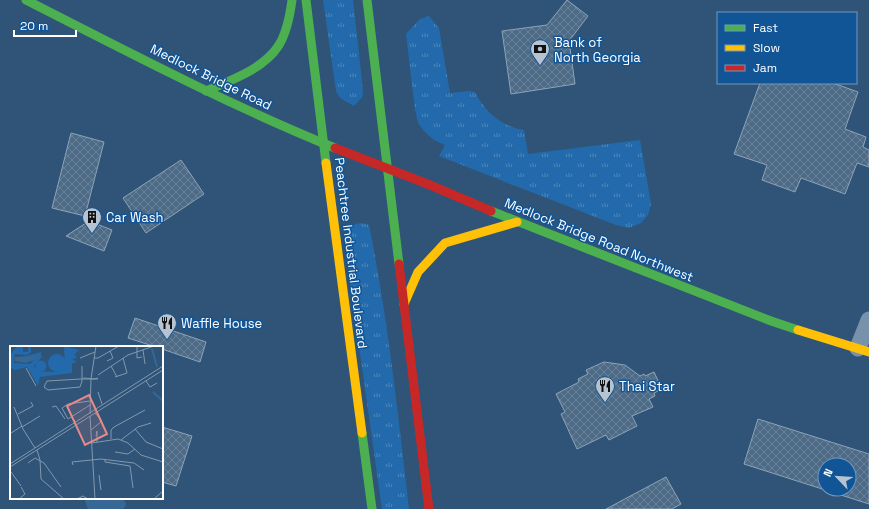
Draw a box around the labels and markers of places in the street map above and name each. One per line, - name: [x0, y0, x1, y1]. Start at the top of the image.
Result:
- place label: Bank of North Georgia: [554, 34, 641, 66]
- bank icon: Bank of North Georgia: [529, 38, 551, 66]
- building icon: Car Wash: [81, 206, 103, 234]
- place label: Car Wash: [106, 209, 163, 226]
- restaurant icon: Waffle House: [156, 312, 178, 340]
- place label: Waffle House: [181, 315, 262, 332]
- restaurant icon: Thai Star: [594, 375, 616, 403]
- place label: Thai Star: [619, 378, 675, 395]

